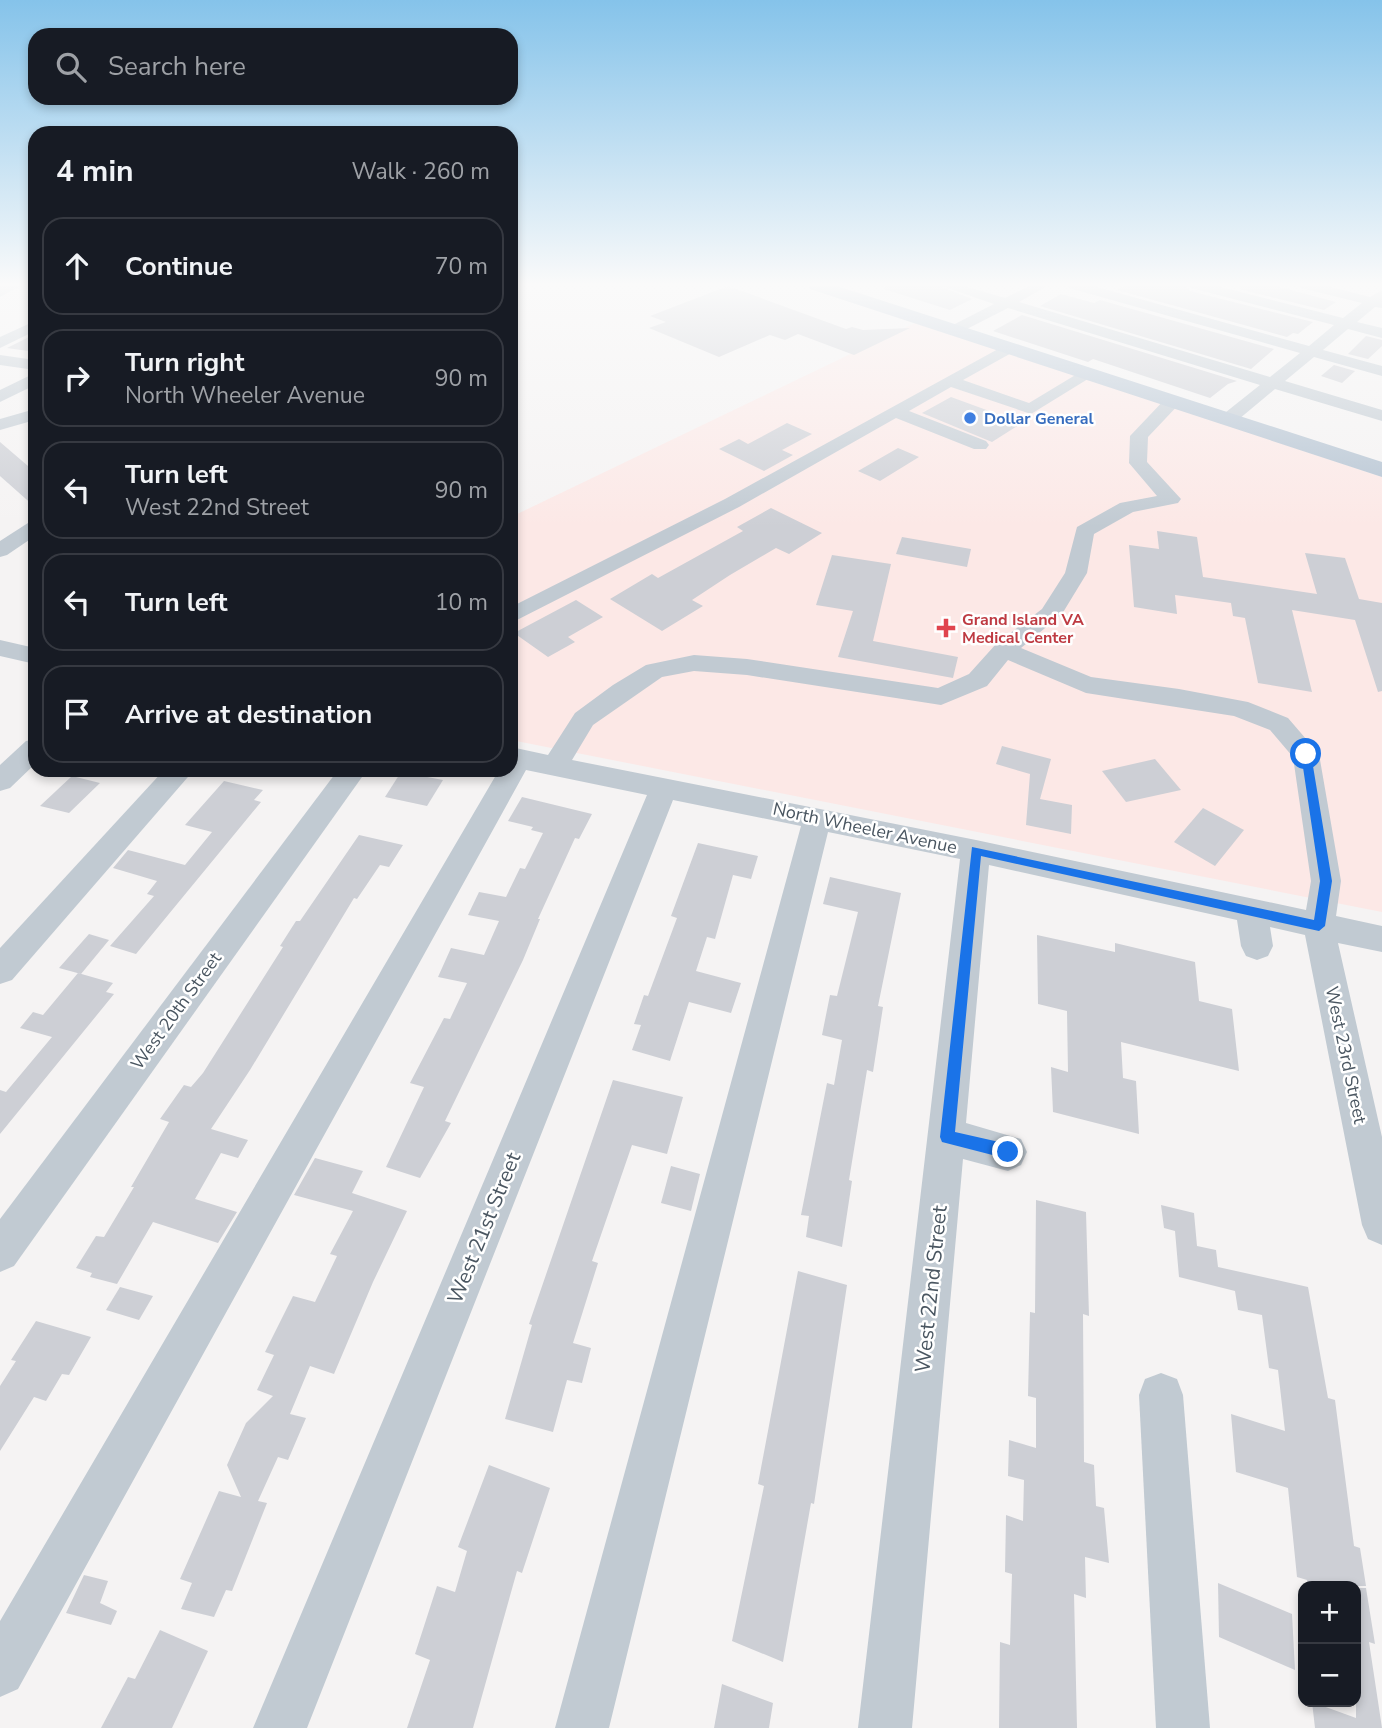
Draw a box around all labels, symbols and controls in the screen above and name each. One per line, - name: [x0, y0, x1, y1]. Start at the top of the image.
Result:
- search box: [28, 28, 518, 105]
- icon: search: [52, 48, 90, 86]
- text: Search here: [108, 49, 246, 84]
- text: 4 min: [56, 151, 134, 192]
- text: Walk · 260 m: [351, 156, 490, 187]
- icon: ahead: [58, 247, 96, 285]
- text: Continue: [125, 249, 233, 284]
- text: 70 m: [435, 251, 488, 282]
- text: Turn right: [125, 345, 244, 380]
- icon: right: [58, 359, 96, 397]
- text: 90 m: [435, 363, 488, 394]
- text: North Wheeler Avenue: [125, 380, 365, 411]
- place label: Dollar General: [984, 408, 1094, 430]
- marker: Dollar General: [962, 410, 978, 426]
- text: Turn left: [125, 457, 228, 492]
- icon: left: [58, 471, 96, 509]
- text: 90 m: [435, 475, 488, 506]
- text: West 22nd Street: [125, 492, 309, 523]
- icon: left: [58, 583, 96, 621]
- text: Turn left: [125, 585, 228, 620]
- text: 10 m: [435, 587, 488, 618]
- place label: Grand Island VA Medical Center: [962, 609, 1084, 649]
- marker: Grand Island VA Medical Center: [936, 618, 956, 638]
- icon: arrive: [58, 695, 96, 733]
- text: Arrive at destination: [125, 697, 372, 732]
- route start: [1290, 738, 1321, 769]
- street label: North Wheeler Avenue: [771, 797, 959, 859]
- street label: West 20th Street: [125, 947, 227, 1075]
- street label: West 23rd Street: [1320, 984, 1372, 1127]
- route end: [992, 1136, 1023, 1167]
- street label: West 21st Street: [441, 1147, 527, 1308]
- street label: West 22nd Street: [908, 1203, 954, 1374]
- map controls: [1298, 1581, 1361, 1707]
- button: +: [1298, 1581, 1361, 1644]
- button: −: [1298, 1644, 1361, 1707]

